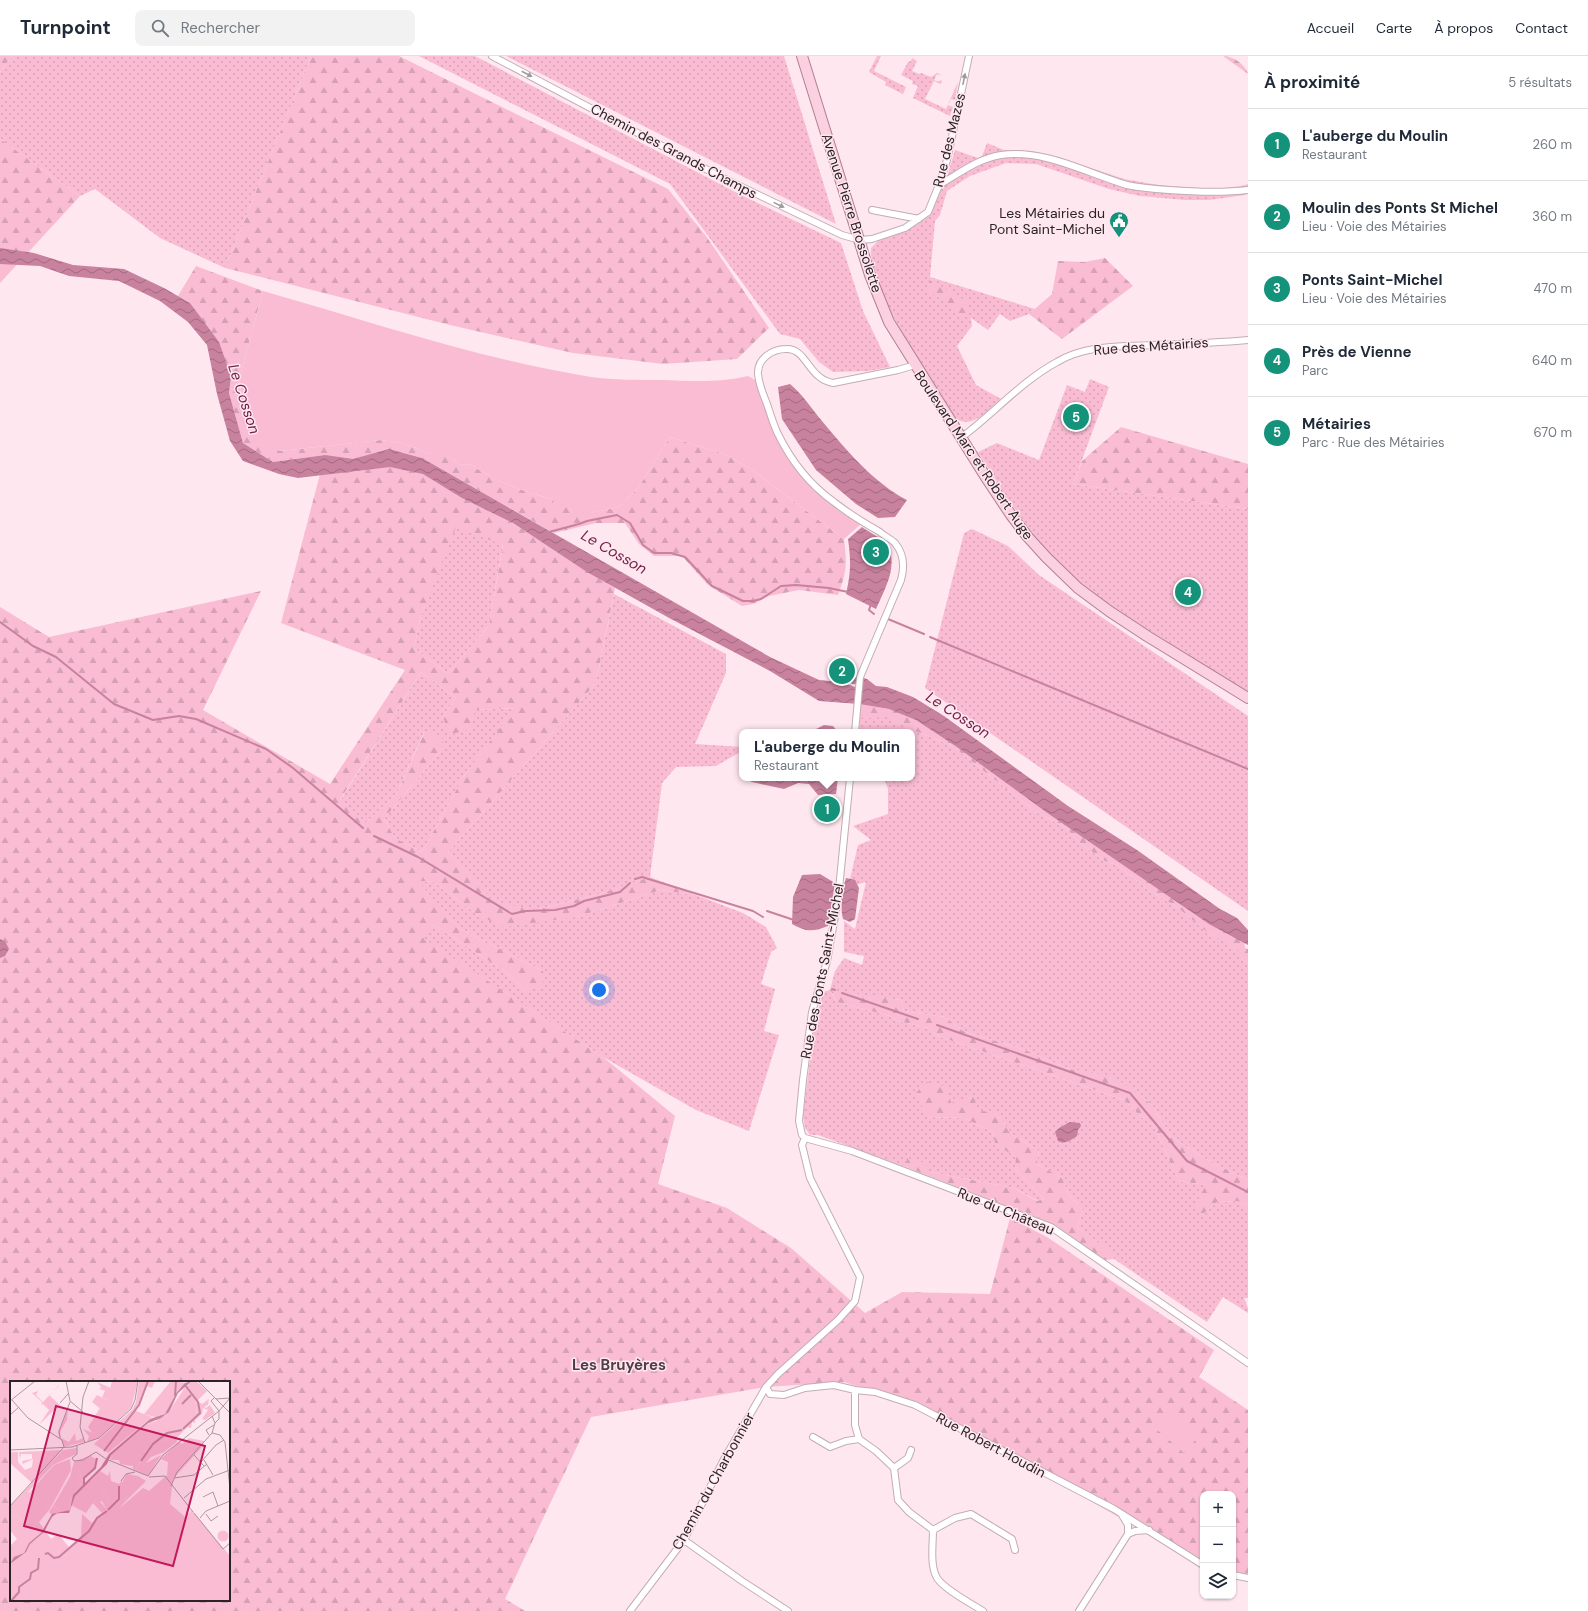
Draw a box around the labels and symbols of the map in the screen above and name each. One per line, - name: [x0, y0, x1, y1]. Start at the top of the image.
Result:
- one-way arrow: [521, 71, 532, 77]
- one-way arrow: [961, 73, 967, 85]
- street label: Rue des Mazes: [929, 91, 969, 189]
- street label: Chemin des Grands Champs: [588, 99, 760, 203]
- street label: Avenue Pierre Brossolette: [818, 131, 886, 295]
- one-way arrow: [773, 202, 784, 208]
- place label: Les Métairies du Pont Saint-Michel: [989, 204, 1105, 238]
- public building icon: Les Métairies du Pont Saint-Michel: [1108, 210, 1130, 238]
- street label: Rue des Métairies: [1093, 333, 1209, 359]
- water label: Le Cosson: [223, 361, 265, 437]
- street label: Boulevard Marc et Robert Auge: [910, 367, 1038, 543]
- pin: 5: [1063, 402, 1089, 432]
- water label: Le Cosson: [578, 525, 651, 579]
- pin: 3: [863, 537, 889, 567]
- pin: 4: [1175, 577, 1201, 607]
- pin: 2: [829, 656, 855, 686]
- water label: Le Cosson: [922, 687, 994, 743]
- pin: 1: [814, 794, 840, 824]
- street label: Rue des Ponts Saint-Michel: [796, 882, 848, 1060]
- your location: [589, 980, 609, 1000]
- street label: Rue du Château: [955, 1183, 1057, 1239]
- district label: Les Bruyères: [572, 1355, 666, 1375]
- inset map: [10, 1381, 230, 1601]
- street label: Chemin du Charbonnier: [668, 1409, 758, 1553]
- street label: Rue Robert Houdin: [933, 1409, 1049, 1481]

